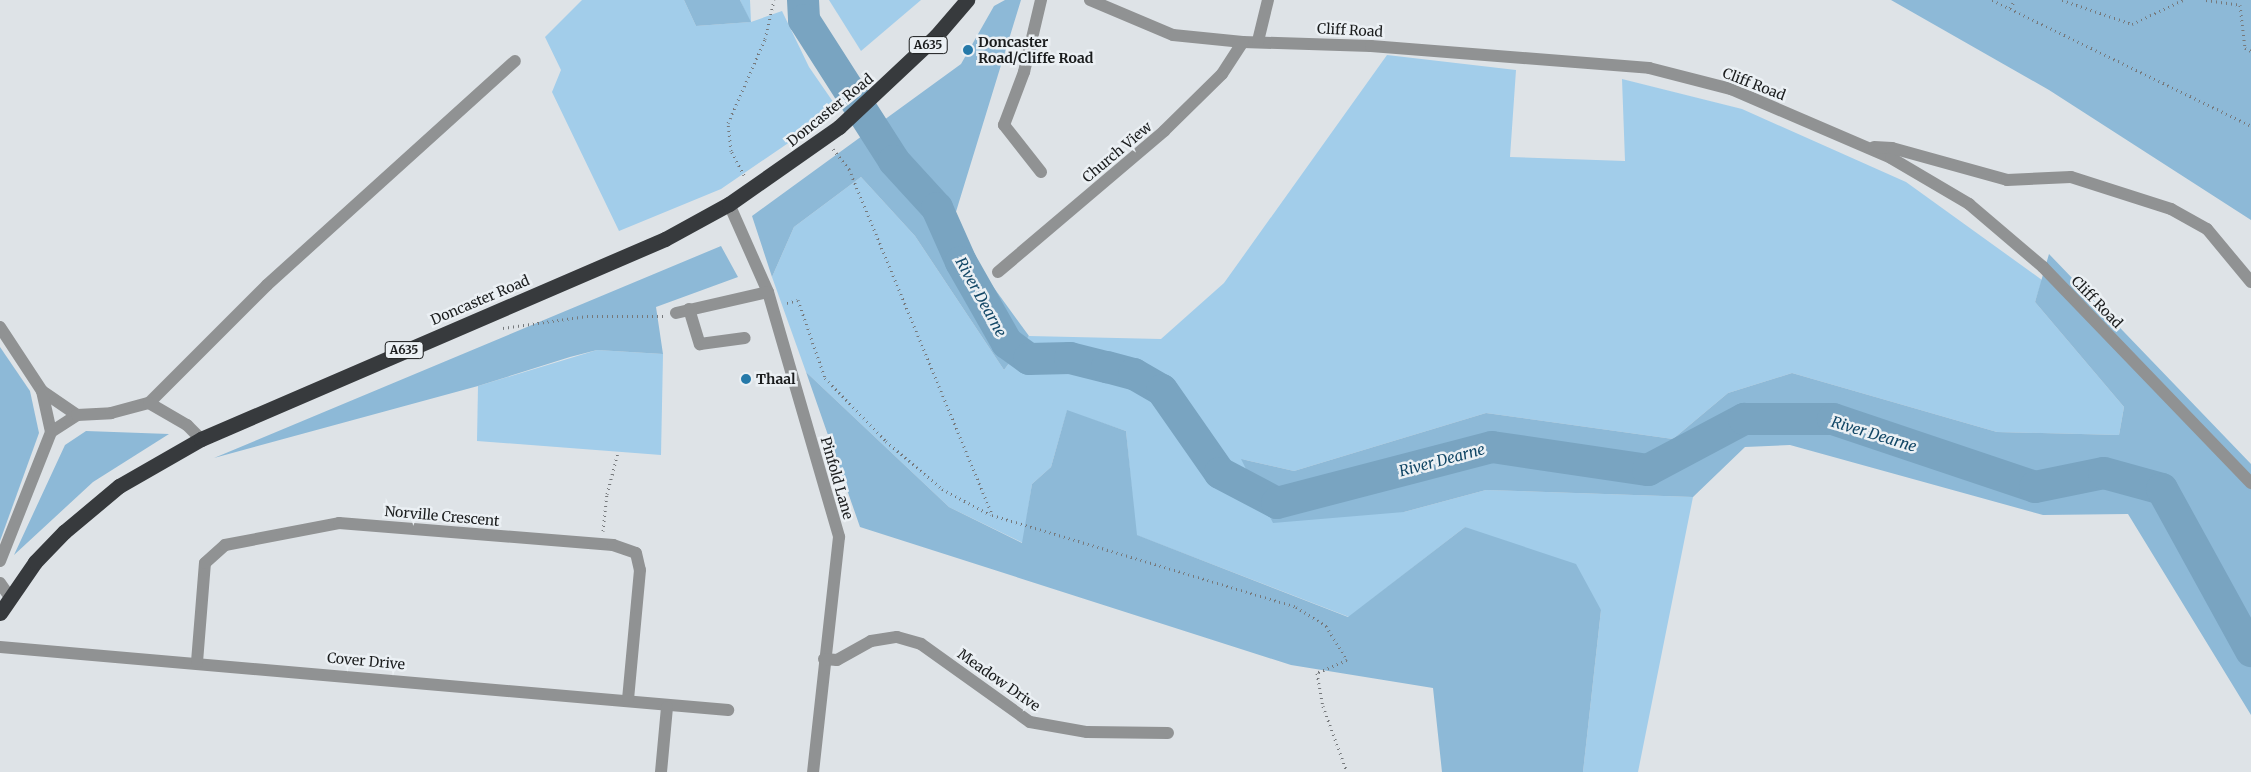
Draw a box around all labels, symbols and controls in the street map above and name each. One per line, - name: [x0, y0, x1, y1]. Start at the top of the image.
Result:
- street label: Cliff Road: [1317, 20, 1383, 40]
- place label: Doncaster Road/Cliffe Road: [978, 34, 1093, 66]
- road number: A635: [908, 36, 948, 54]
- marker: Doncaster Road/Cliffe Road: [962, 44, 974, 56]
- street label: Cliff Road: [1720, 64, 1788, 104]
- street label: Doncaster Road: [784, 70, 876, 150]
- street label: Church View: [1079, 118, 1155, 186]
- water label: River Dearne: [952, 254, 1010, 340]
- street label: Doncaster Road: [428, 272, 532, 328]
- street label: Cliff Road: [2068, 272, 2126, 332]
- road number: A635: [384, 340, 424, 360]
- place label: Thaal: [756, 371, 796, 387]
- marker: Thaal: [740, 373, 752, 385]
- water label: River Dearne: [1829, 413, 1919, 455]
- street label: Pinfold Lane: [817, 435, 857, 521]
- water label: River Dearne: [1397, 440, 1487, 480]
- street label: Norville Crescent: [384, 503, 500, 529]
- street label: Meadow Drive: [955, 645, 1043, 715]
- street label: Cover Drive: [326, 649, 406, 673]

